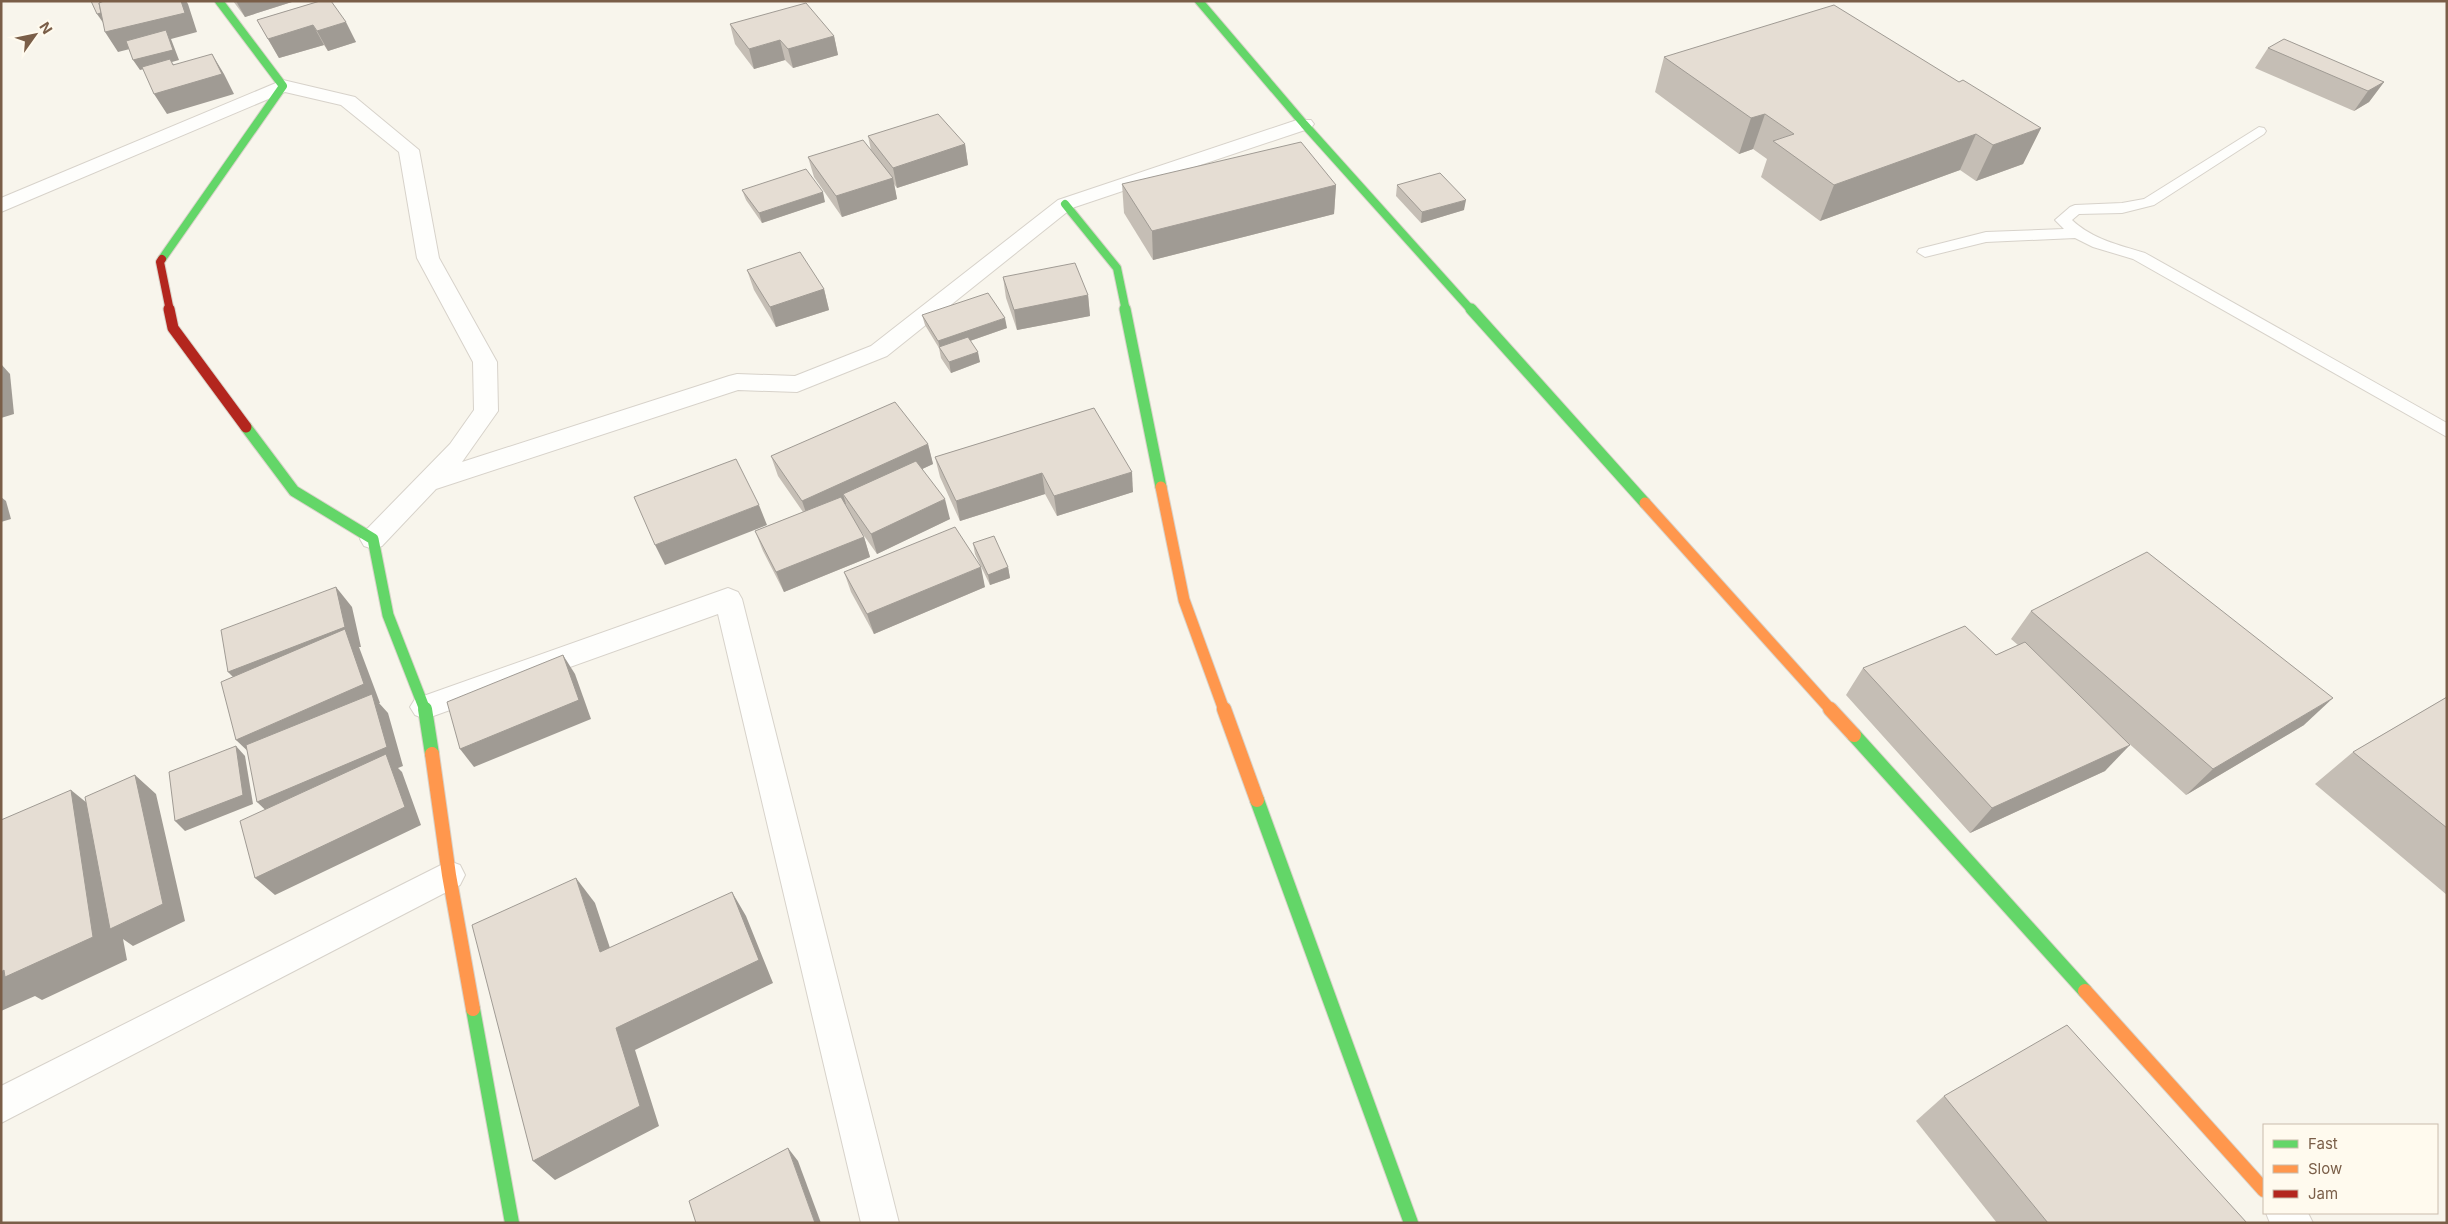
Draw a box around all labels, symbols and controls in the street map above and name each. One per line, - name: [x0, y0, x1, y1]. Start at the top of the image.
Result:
- north arrow: [10, 10, 60, 60]
- text: N: [36, 19, 56, 37]
- legend: [2263, 1124, 2438, 1214]
- text: Fast: [2308, 1134, 2338, 1153]
- text: Slow: [2308, 1159, 2342, 1178]
- text: Jam: [2308, 1184, 2338, 1203]

